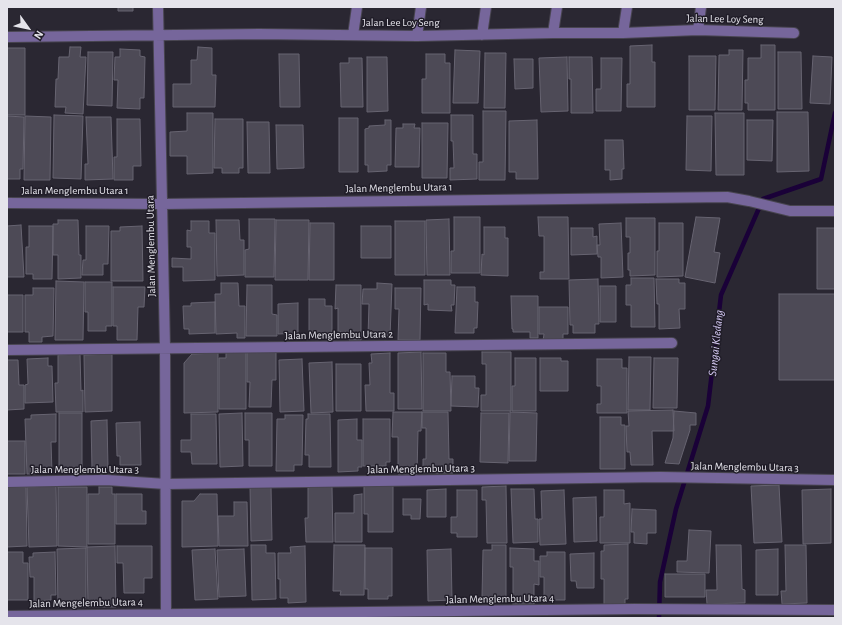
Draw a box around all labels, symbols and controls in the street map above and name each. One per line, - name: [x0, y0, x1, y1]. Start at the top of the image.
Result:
- north arrow: [8, 8, 48, 48]
- street label: Jalan Lee Loy Seng: [686, 12, 764, 26]
- street label: Jalan Lee Loy Seng: [362, 16, 440, 30]
- text: N: [32, 29, 45, 41]
- street label: Jalan Menglembu Utara 1: [345, 180, 453, 196]
- street label: Jalan Menglembu Utara 1: [21, 184, 129, 198]
- street label: Jalan Menglembu Utara: [144, 195, 158, 297]
- water label: Sungai Kledang: [705, 309, 727, 377]
- street label: Jalan Menglembu Utara 2: [285, 327, 393, 343]
- street label: Jalan Menglembu Utara 3: [691, 459, 799, 475]
- street label: Jalan Menglembu Utara 3: [367, 461, 475, 477]
- street label: Jalan Menglembu Utara 3: [31, 463, 139, 477]
- street label: Jalan Menglembu Utara 4: [446, 591, 554, 607]
- street label: Jalan Mengelembu Utara 4: [29, 595, 143, 611]

